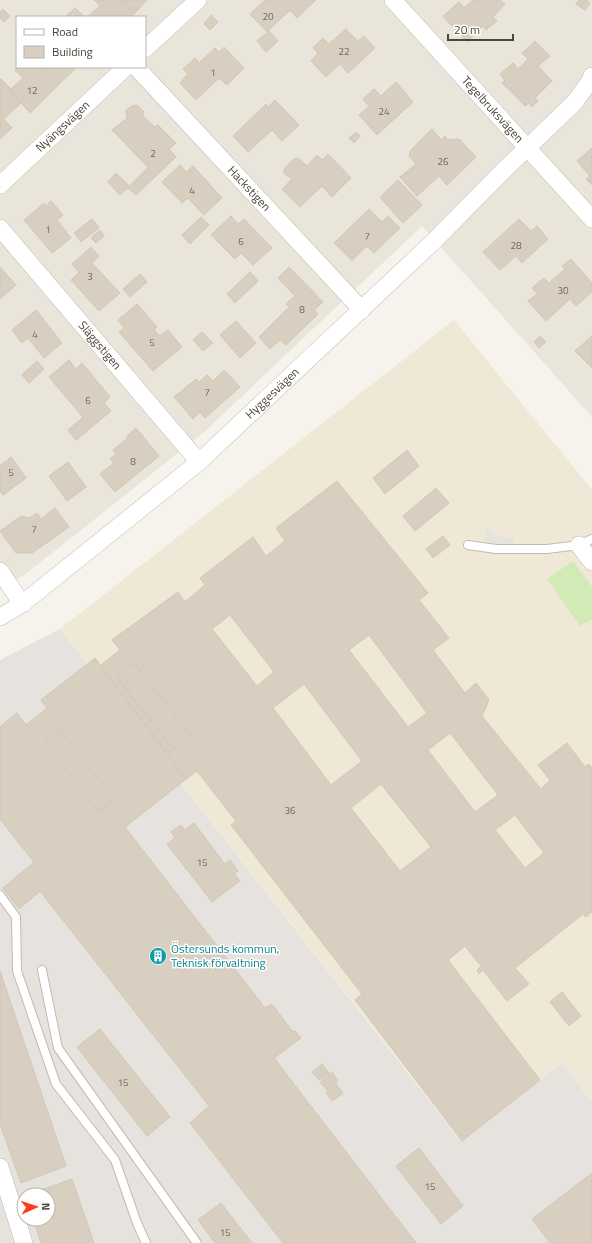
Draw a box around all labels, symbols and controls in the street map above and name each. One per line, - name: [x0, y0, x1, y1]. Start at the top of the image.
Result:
- house number: 20: [262, 9, 274, 24]
- legend: [16, 16, 146, 68]
- scale bar: [448, 16, 513, 42]
- text: 20 m: [454, 20, 480, 39]
- text: Road: [52, 22, 78, 41]
- text: Building: [52, 42, 93, 61]
- house number: 22: [338, 44, 350, 59]
- house number: 1: [210, 65, 216, 80]
- street label: Tegelbruksvägen: [457, 71, 528, 147]
- house number: 12: [26, 83, 38, 98]
- street label: Nyängsvägen: [31, 96, 94, 156]
- house number: 24: [378, 104, 390, 119]
- house number: 2: [150, 146, 156, 161]
- house number: 26: [437, 154, 449, 169]
- street label: Hackstigen: [223, 161, 276, 215]
- house number: 4: [189, 183, 195, 198]
- house number: 1: [45, 222, 51, 237]
- house number: 7: [364, 229, 370, 244]
- house number: 6: [238, 234, 244, 249]
- house number: 28: [510, 238, 522, 253]
- house number: 3: [87, 269, 93, 284]
- house number: 30: [557, 283, 569, 298]
- house number: 8: [299, 302, 305, 317]
- street label: Släggstigen: [74, 316, 126, 374]
- house number: 4: [32, 327, 38, 342]
- house number: 5: [149, 335, 155, 350]
- street label: Hyggesvägen: [241, 363, 303, 423]
- house number: 7: [204, 385, 210, 400]
- house number: 6: [85, 393, 91, 408]
- house number: 8: [130, 454, 136, 469]
- house number: 5: [8, 465, 14, 480]
- house number: 7: [31, 522, 37, 537]
- house number: 36: [284, 803, 296, 818]
- house number: 15: [196, 855, 208, 870]
- place label: Östersunds kommun, Teknisk förvaltning: [171, 939, 279, 972]
- building icon: Östersunds kommun, Teknisk förvaltning: [148, 946, 168, 966]
- house number: 15: [117, 1075, 129, 1090]
- house number: 15: [424, 1179, 436, 1194]
- north arrow: [16, 1187, 56, 1227]
- text: N: [38, 1202, 54, 1211]
- house number: 15: [219, 1225, 231, 1240]

